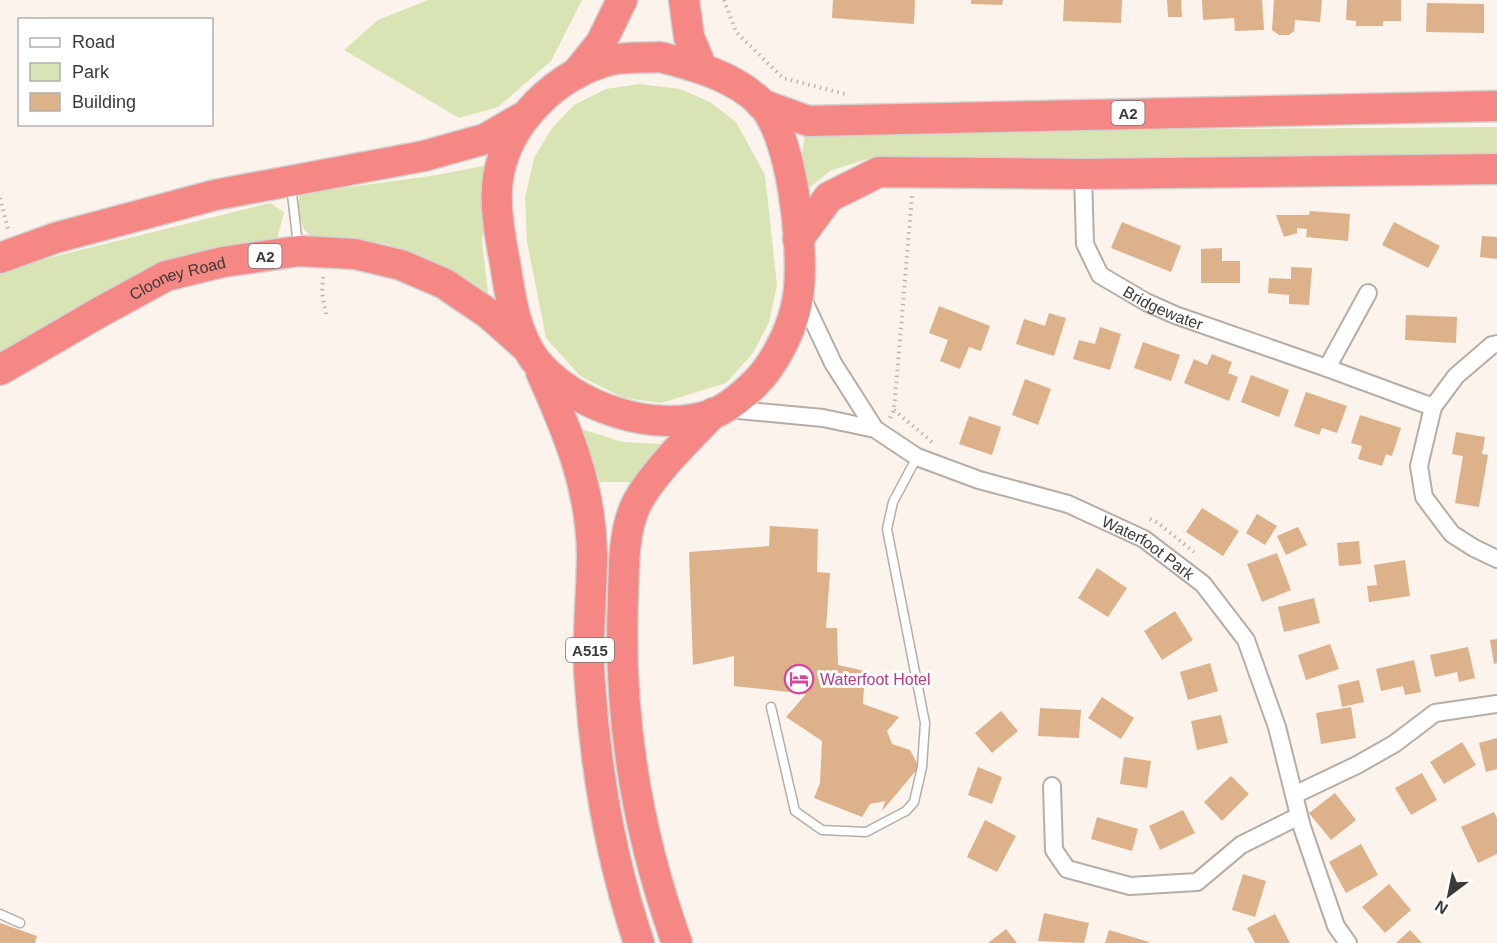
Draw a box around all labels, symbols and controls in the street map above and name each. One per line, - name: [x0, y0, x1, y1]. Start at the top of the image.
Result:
- legend: [18, 18, 213, 126]
- text: Road: [72, 32, 115, 52]
- text: Park: [72, 62, 110, 82]
- text: Building: [72, 92, 136, 112]
- road number: A2: [1112, 101, 1144, 125]
- road number: A2: [248, 244, 282, 268]
- street label: Clooney Road: [126, 253, 227, 303]
- street label: Bridgewater: [1121, 282, 1206, 333]
- street label: Waterfoot Park: [1099, 512, 1199, 583]
- road number: A515: [566, 638, 614, 662]
- hotel icon: Waterfoot Hotel: [783, 663, 815, 695]
- place label: Waterfoot Hotel: [820, 671, 931, 688]
- north arrow: [1419, 865, 1479, 925]
- text: N: [1432, 897, 1451, 918]

